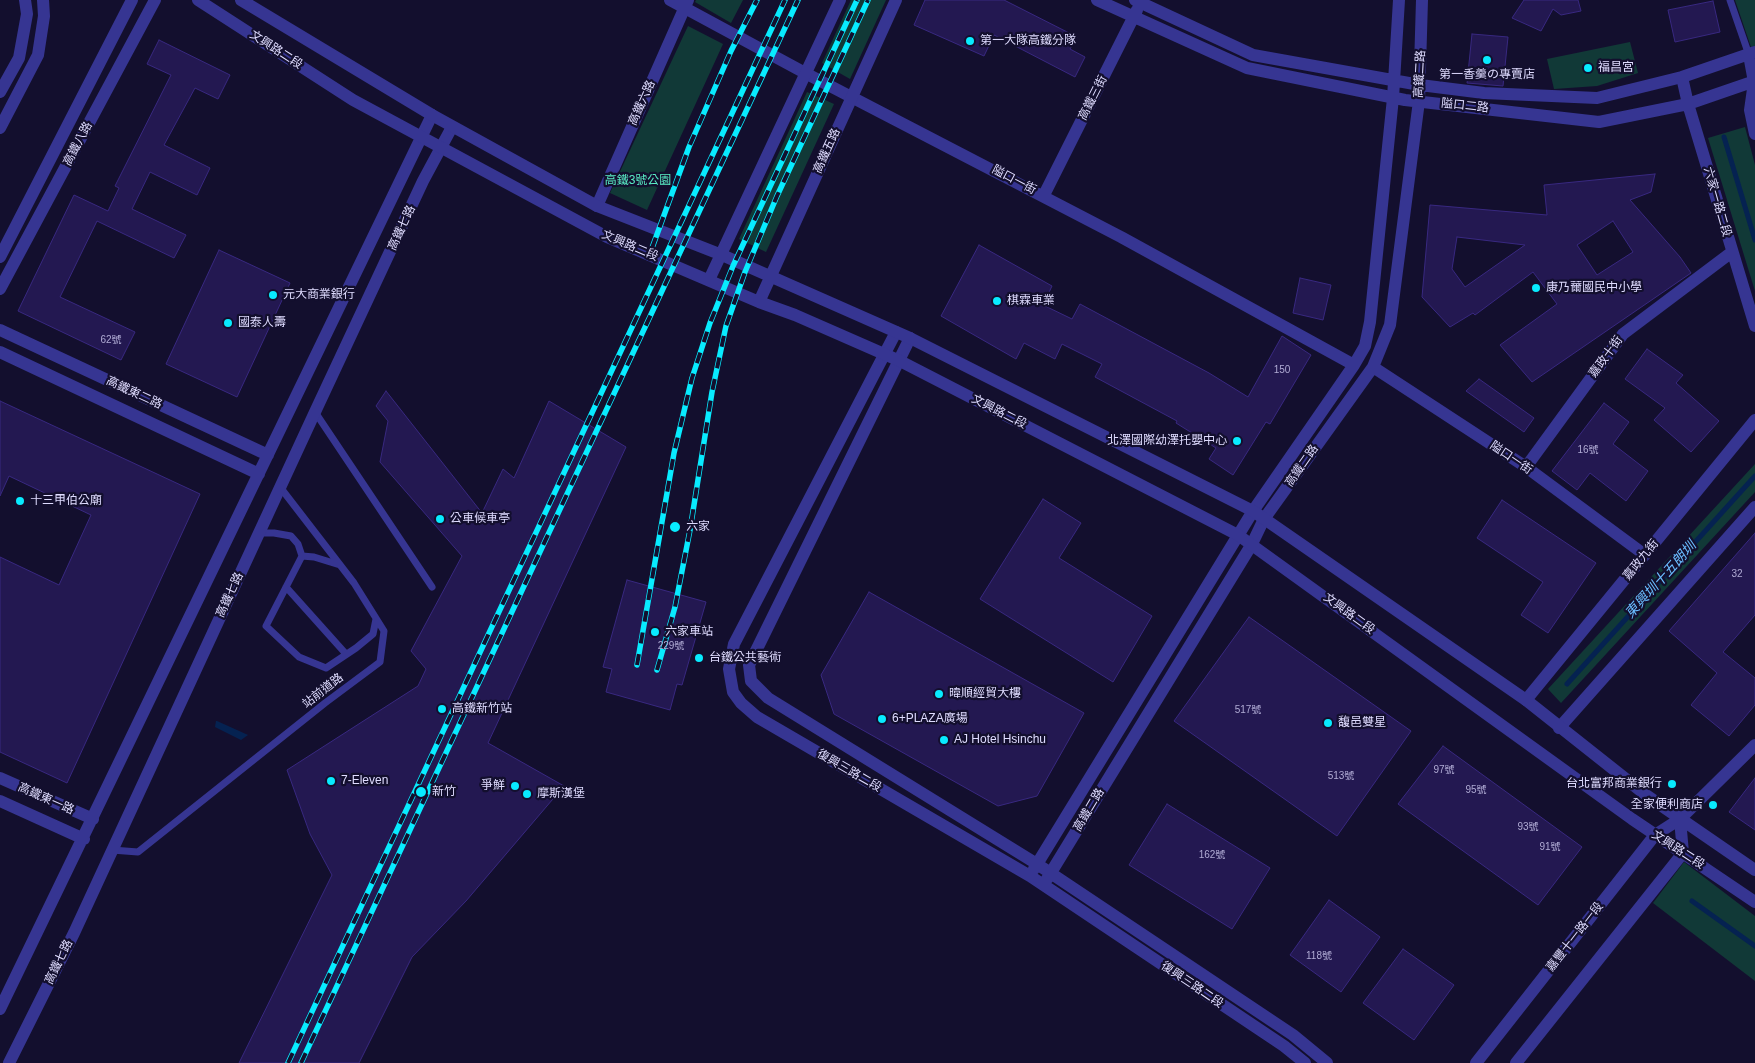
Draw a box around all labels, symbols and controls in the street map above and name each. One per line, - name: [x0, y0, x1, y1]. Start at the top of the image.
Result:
- street label: 文興路二段: [247, 28, 305, 72]
- place label: 第一大隊高鐵分隊: [980, 34, 1076, 48]
- marker: 第一大隊高鐵分隊: [964, 35, 976, 47]
- street label: 高鐵二路: [1412, 50, 1428, 98]
- marker: 第一香羹の專賣店: [1481, 54, 1493, 66]
- place label: 福昌宮: [1598, 61, 1634, 75]
- marker: 福昌宮: [1582, 62, 1594, 74]
- place label: 第一香羹の專賣店: [1439, 68, 1535, 82]
- street label: 高鐵三街: [1076, 73, 1110, 123]
- street label: 高鐵六路: [626, 78, 658, 128]
- street label: 隘口二路: [1440, 96, 1490, 116]
- street label: 高鐵八路: [60, 119, 96, 169]
- street label: 高鐵五路: [811, 126, 843, 176]
- street label: 隘口一街: [989, 162, 1039, 198]
- street label: 六家一路二段: [1700, 165, 1734, 239]
- park label: 高鐵3號公園: [605, 174, 671, 188]
- street label: 高鐵七路: [385, 203, 419, 253]
- street label: 文興路二段: [600, 228, 660, 264]
- place label: 康乃薾國民中小學: [1546, 281, 1642, 295]
- marker: 康乃薾國民中小學: [1530, 282, 1542, 294]
- place label: 元大商業銀行: [283, 288, 355, 302]
- marker: 元大商業銀行: [267, 289, 279, 301]
- place label: 棋霖車業: [1007, 294, 1055, 308]
- marker: 棋霖車業: [991, 295, 1003, 307]
- place label: 國泰人壽: [238, 316, 286, 330]
- marker: 國泰人壽: [222, 317, 234, 329]
- street label: 嘉政十街: [1586, 333, 1626, 381]
- house number: 62號: [100, 334, 122, 346]
- house number: 150: [1274, 364, 1290, 376]
- street label: 高鐵東二路: [104, 374, 164, 412]
- street label: 文興路二段: [969, 392, 1029, 432]
- place label: 北澤國際幼澤托嬰中心: [1107, 434, 1227, 448]
- marker: 北澤國際幼澤托嬰中心: [1231, 435, 1243, 447]
- street label: 隘口一街: [1487, 439, 1535, 477]
- street label: 高鐵二路: [1282, 442, 1322, 490]
- house number: 16號: [1577, 444, 1599, 456]
- place label: 十三甲伯公廟: [30, 494, 102, 508]
- marker: 十三甲伯公廟: [14, 495, 26, 507]
- place label: 公車候車亭: [450, 512, 510, 526]
- marker: 公車候車亭: [434, 513, 446, 525]
- marker: 六家: [668, 520, 682, 534]
- place label: 六家: [686, 520, 710, 534]
- street label: 嘉政九街: [1620, 537, 1662, 583]
- water label: 東興圳十五朗圳: [1622, 538, 1700, 622]
- house number: 32: [1731, 568, 1743, 580]
- street label: 高鐵七路: [213, 570, 247, 620]
- street label: 文興路二段: [1320, 591, 1378, 637]
- place label: 六家車站: [665, 625, 713, 639]
- marker: 六家車站: [649, 626, 661, 638]
- house number: 229號: [658, 640, 684, 652]
- place label: 台鐵公共藝術: [709, 651, 781, 665]
- marker: 台鐵公共藝術: [693, 652, 705, 664]
- street label: 站前道路: [300, 671, 346, 711]
- place label: 暐順經貿大樓: [949, 687, 1021, 701]
- marker: 暐順經貿大樓: [933, 688, 945, 700]
- place label: 高鐵新竹站: [452, 702, 512, 716]
- marker: 高鐵新竹站: [436, 703, 448, 715]
- house number: 517號: [1235, 704, 1261, 716]
- place label: 6+PLAZA廣場: [892, 712, 968, 726]
- marker: 6+PLAZA廣場: [876, 713, 888, 725]
- place label: 馥邑雙星: [1338, 716, 1386, 730]
- marker: 馥邑雙星: [1322, 717, 1334, 729]
- place label: AJ Hotel Hsinchu: [954, 733, 1046, 747]
- marker: AJ Hotel Hsinchu: [938, 734, 950, 746]
- street label: 復興三路二段: [814, 747, 884, 795]
- house number: 97號: [1433, 764, 1455, 776]
- house number: 513號: [1328, 770, 1354, 782]
- place label: 7-Eleven: [341, 774, 388, 788]
- marker: 7-Eleven: [325, 775, 337, 787]
- place label: 台北富邦商業銀行: [1566, 777, 1662, 791]
- marker: 台北富邦商業銀行: [1666, 778, 1678, 790]
- place label: 爭鮮: [481, 779, 505, 793]
- street label: 高鐵東一路: [16, 780, 76, 818]
- marker: 爭鮮: [509, 780, 521, 792]
- house number: 95號: [1465, 784, 1487, 796]
- marker: 新竹: [414, 785, 428, 799]
- place label: 新竹: [432, 785, 456, 799]
- street label: 高鐵二路: [1070, 786, 1108, 834]
- place label: 摩斯漢堡: [537, 787, 585, 801]
- marker: 摩斯漢堡: [521, 788, 533, 800]
- place label: 全家便利商店: [1631, 798, 1703, 812]
- marker: 全家便利商店: [1707, 799, 1719, 811]
- house number: 93號: [1517, 821, 1539, 833]
- street label: 文興路二段: [1649, 828, 1707, 872]
- house number: 91號: [1539, 841, 1561, 853]
- house number: 162號: [1199, 849, 1225, 861]
- street label: 嘉豐十一路一段: [1543, 899, 1607, 975]
- street label: 高鐵七路: [42, 937, 76, 987]
- house number: 118號: [1306, 950, 1332, 962]
- street label: 復興三路二段: [1158, 959, 1226, 1011]

